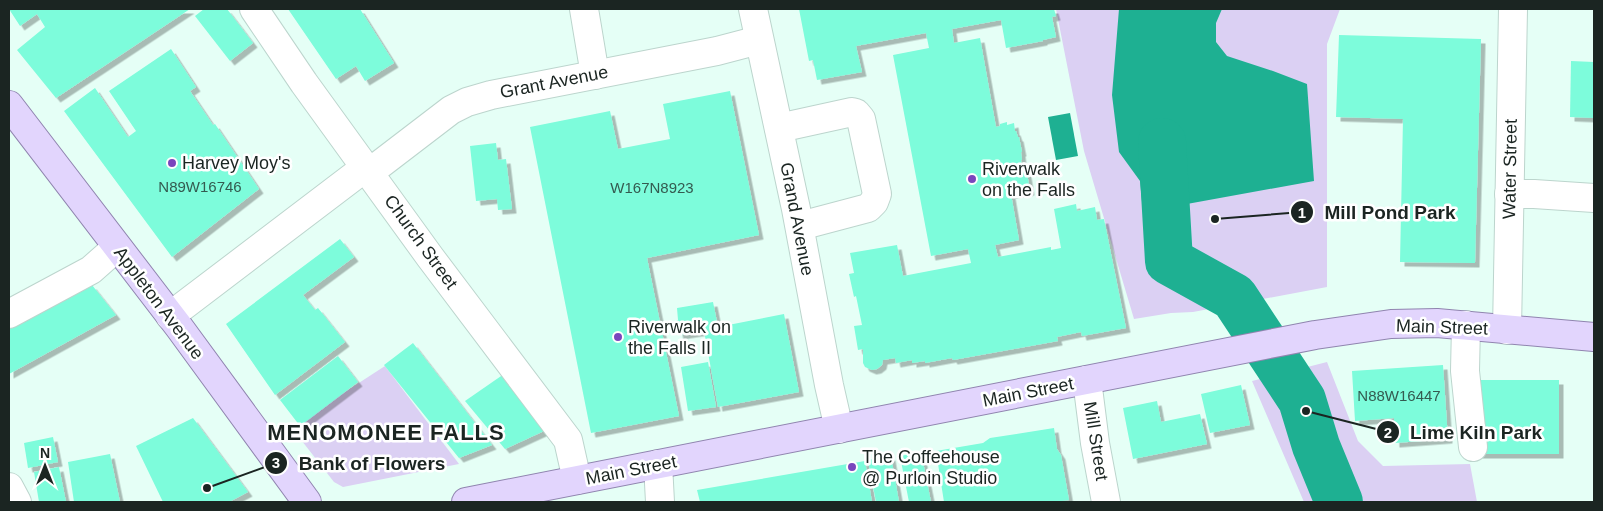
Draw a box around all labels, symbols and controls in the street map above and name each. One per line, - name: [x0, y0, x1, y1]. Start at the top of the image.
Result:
- street label: Grant Avenue: [498, 62, 610, 102]
- street label: Water Street: [1499, 119, 1521, 219]
- place label: Harvey Moy's: [182, 153, 290, 173]
- marker: Harvey Moy's: [166, 157, 178, 169]
- place label: Riverwalk on the Falls: [982, 159, 1075, 200]
- street label: Grand Avenue: [776, 161, 818, 277]
- marker: Riverwalk on the Falls: [966, 173, 978, 185]
- house number: N89W16746: [158, 178, 242, 195]
- house number: W167N8923: [610, 179, 694, 196]
- street label: Church Street: [380, 191, 462, 293]
- callout: Mill Pond Park: [1290, 195, 1466, 229]
- text: Mill Pond Park: [1325, 202, 1456, 223]
- text: 1: [1298, 204, 1306, 221]
- street label: Appleton Avenue: [110, 243, 208, 363]
- street label: Main Street: [1396, 315, 1488, 339]
- place label: Riverwalk on the Falls II: [628, 317, 731, 358]
- marker: Riverwalk on the Falls II: [612, 331, 624, 343]
- street label: Main Street: [981, 373, 1075, 411]
- house number: N88W16447: [1357, 387, 1441, 404]
- street label: Mill Street: [1080, 400, 1112, 482]
- callout: Lime Kiln Park: [1375, 415, 1552, 449]
- district label: MENOMONEE FALLS: [267, 420, 505, 445]
- text: Lime Kiln Park: [1410, 422, 1542, 443]
- text: 2: [1384, 424, 1392, 441]
- north arrow: [20, 441, 70, 491]
- text: N: [40, 445, 50, 461]
- callout: Bank of Flowers: [264, 446, 455, 480]
- place label: The Coffeehouse @ Purloin Studio: [862, 447, 1000, 488]
- street label: Main Street: [584, 451, 678, 489]
- text: Bank of Flowers: [299, 453, 445, 474]
- text: 3: [272, 454, 280, 471]
- marker: The Coffeehouse @ Purloin Studio: [846, 461, 858, 473]

